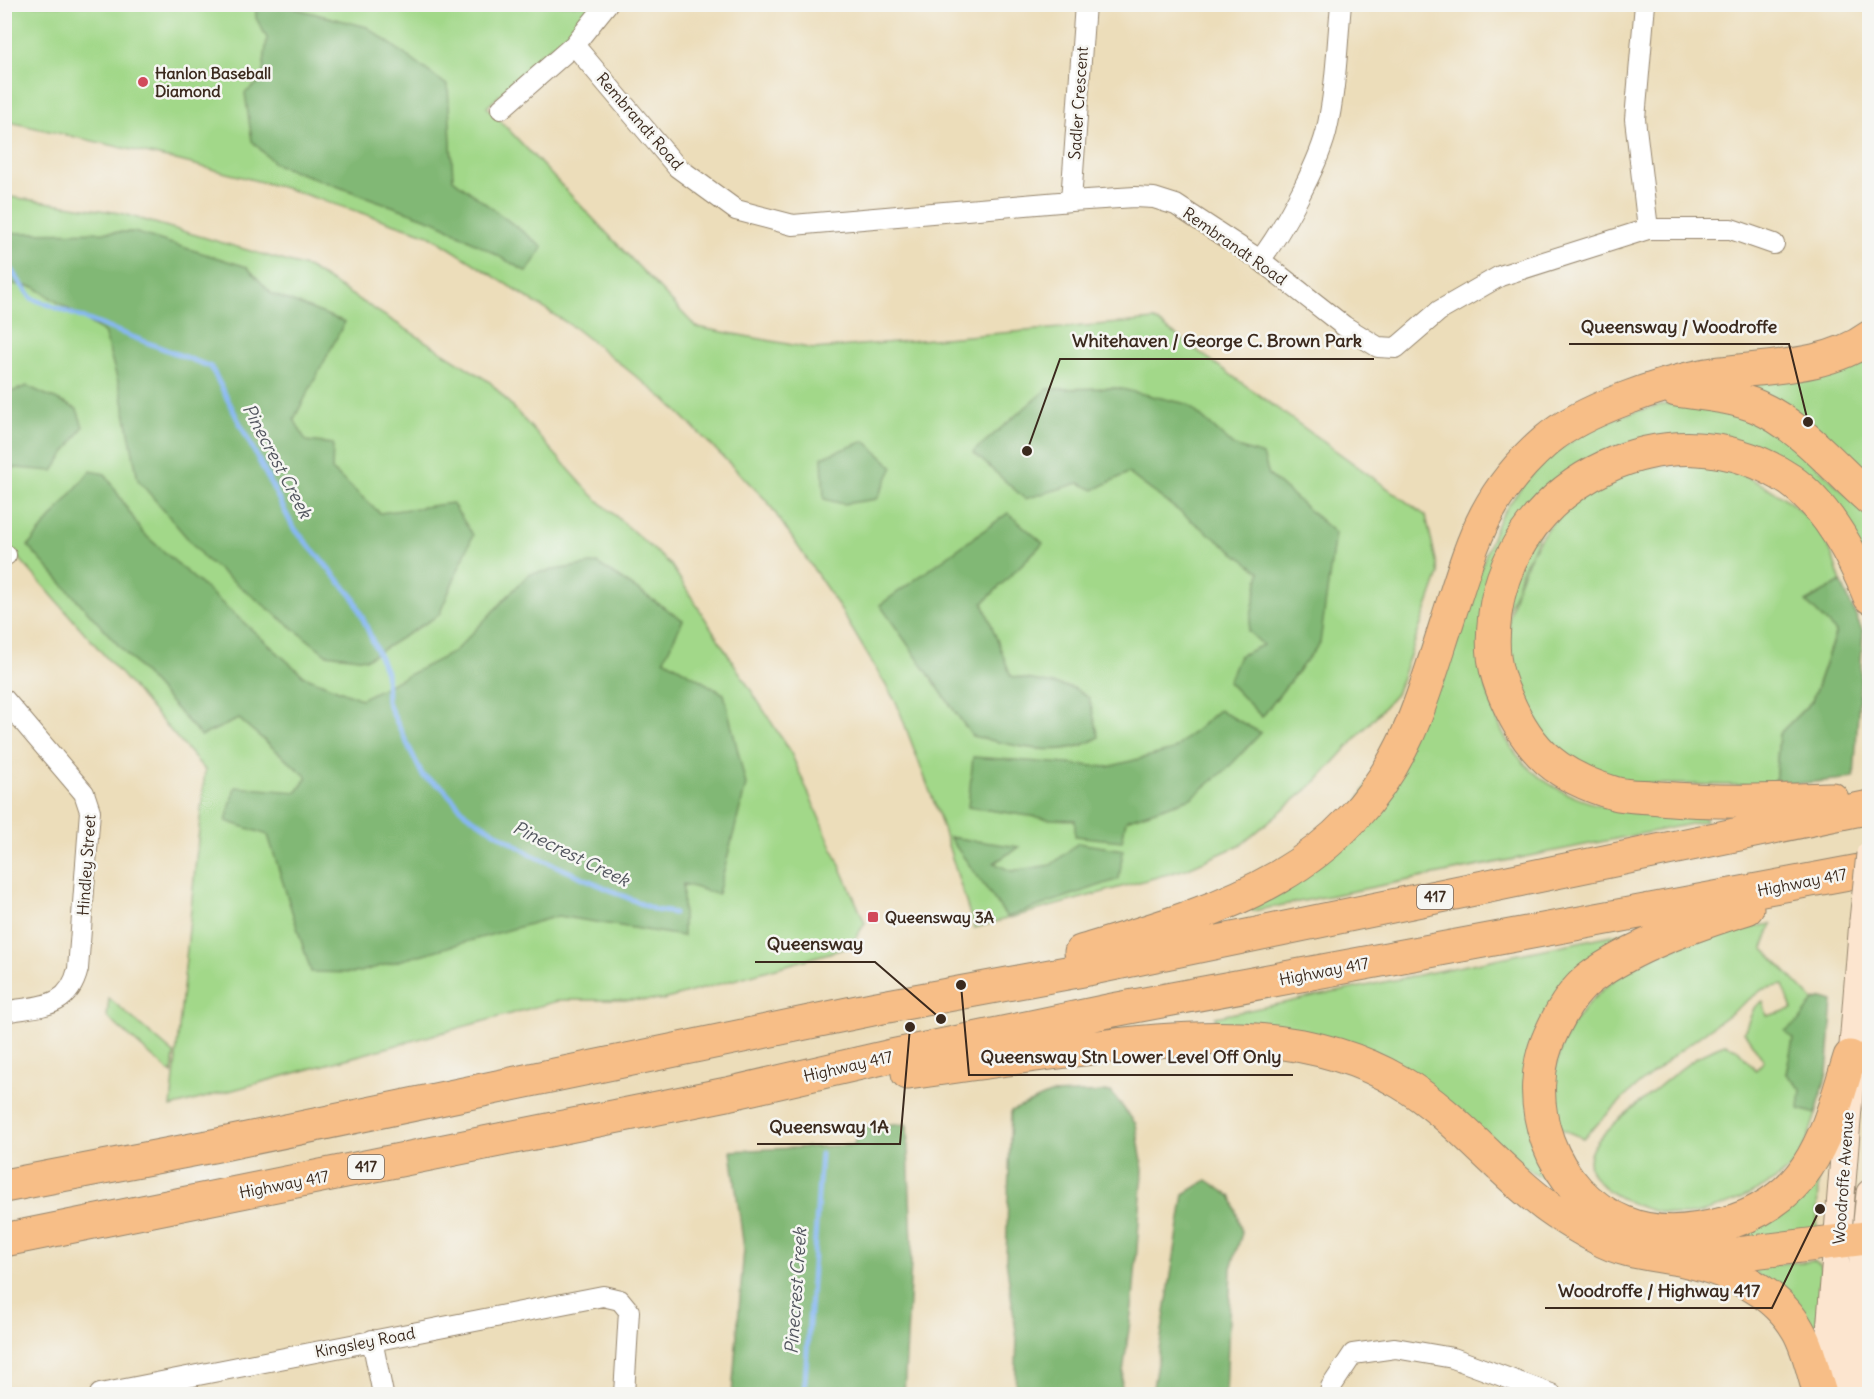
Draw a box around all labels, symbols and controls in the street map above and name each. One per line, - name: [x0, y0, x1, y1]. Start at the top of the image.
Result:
- street label: Sadler Crescent: [1064, 45, 1092, 160]
- place label: Hanlon Baseball Diamond: [155, 63, 271, 101]
- street label: Rembrandt Road: [592, 68, 688, 174]
- marker: Hanlon Baseball Diamond: [136, 75, 150, 89]
- street label: Rembrandt Road: [1179, 203, 1291, 289]
- callout: Queensway / Woodroffe: [1569, 308, 1789, 344]
- text: Queensway / Woodroffe: [1581, 315, 1778, 338]
- callout: Whitehaven / George C. Brown Park: [1060, 323, 1374, 359]
- text: Whitehaven / George C. Brown Park: [1072, 329, 1362, 352]
- water label: Pinecrest Creek: [238, 400, 318, 524]
- street label: Hindley Street: [72, 813, 100, 916]
- water label: Pinecrest Creek: [509, 816, 635, 892]
- street label: Highway 417: [1755, 863, 1849, 900]
- road number: 417: [1417, 885, 1453, 909]
- place label: Queensway 3A: [885, 907, 994, 928]
- marker: Queensway 3A: [866, 910, 880, 924]
- callout: Queensway: [755, 926, 875, 962]
- text: Queensway: [767, 932, 863, 955]
- street label: Highway 417: [1277, 952, 1371, 989]
- callout: Queensway Stn Lower Level Off Only: [969, 1039, 1293, 1075]
- text: Queensway Stn Lower Level Off Only: [981, 1045, 1281, 1068]
- street label: Highway 417: [801, 1046, 895, 1086]
- callout: Queensway 1A: [757, 1108, 900, 1144]
- street label: Woodroffe Avenue: [1828, 1111, 1858, 1245]
- text: Queensway 1A: [769, 1115, 889, 1138]
- road number: 417: [348, 1155, 384, 1179]
- street label: Highway 417: [237, 1165, 331, 1202]
- water label: Pinecrest Creek: [780, 1225, 812, 1355]
- callout: Woodroffe / Highway 417: [1545, 1272, 1772, 1308]
- text: Woodroffe / Highway 417: [1558, 1279, 1760, 1302]
- street label: Kingsley Road: [313, 1322, 417, 1362]

